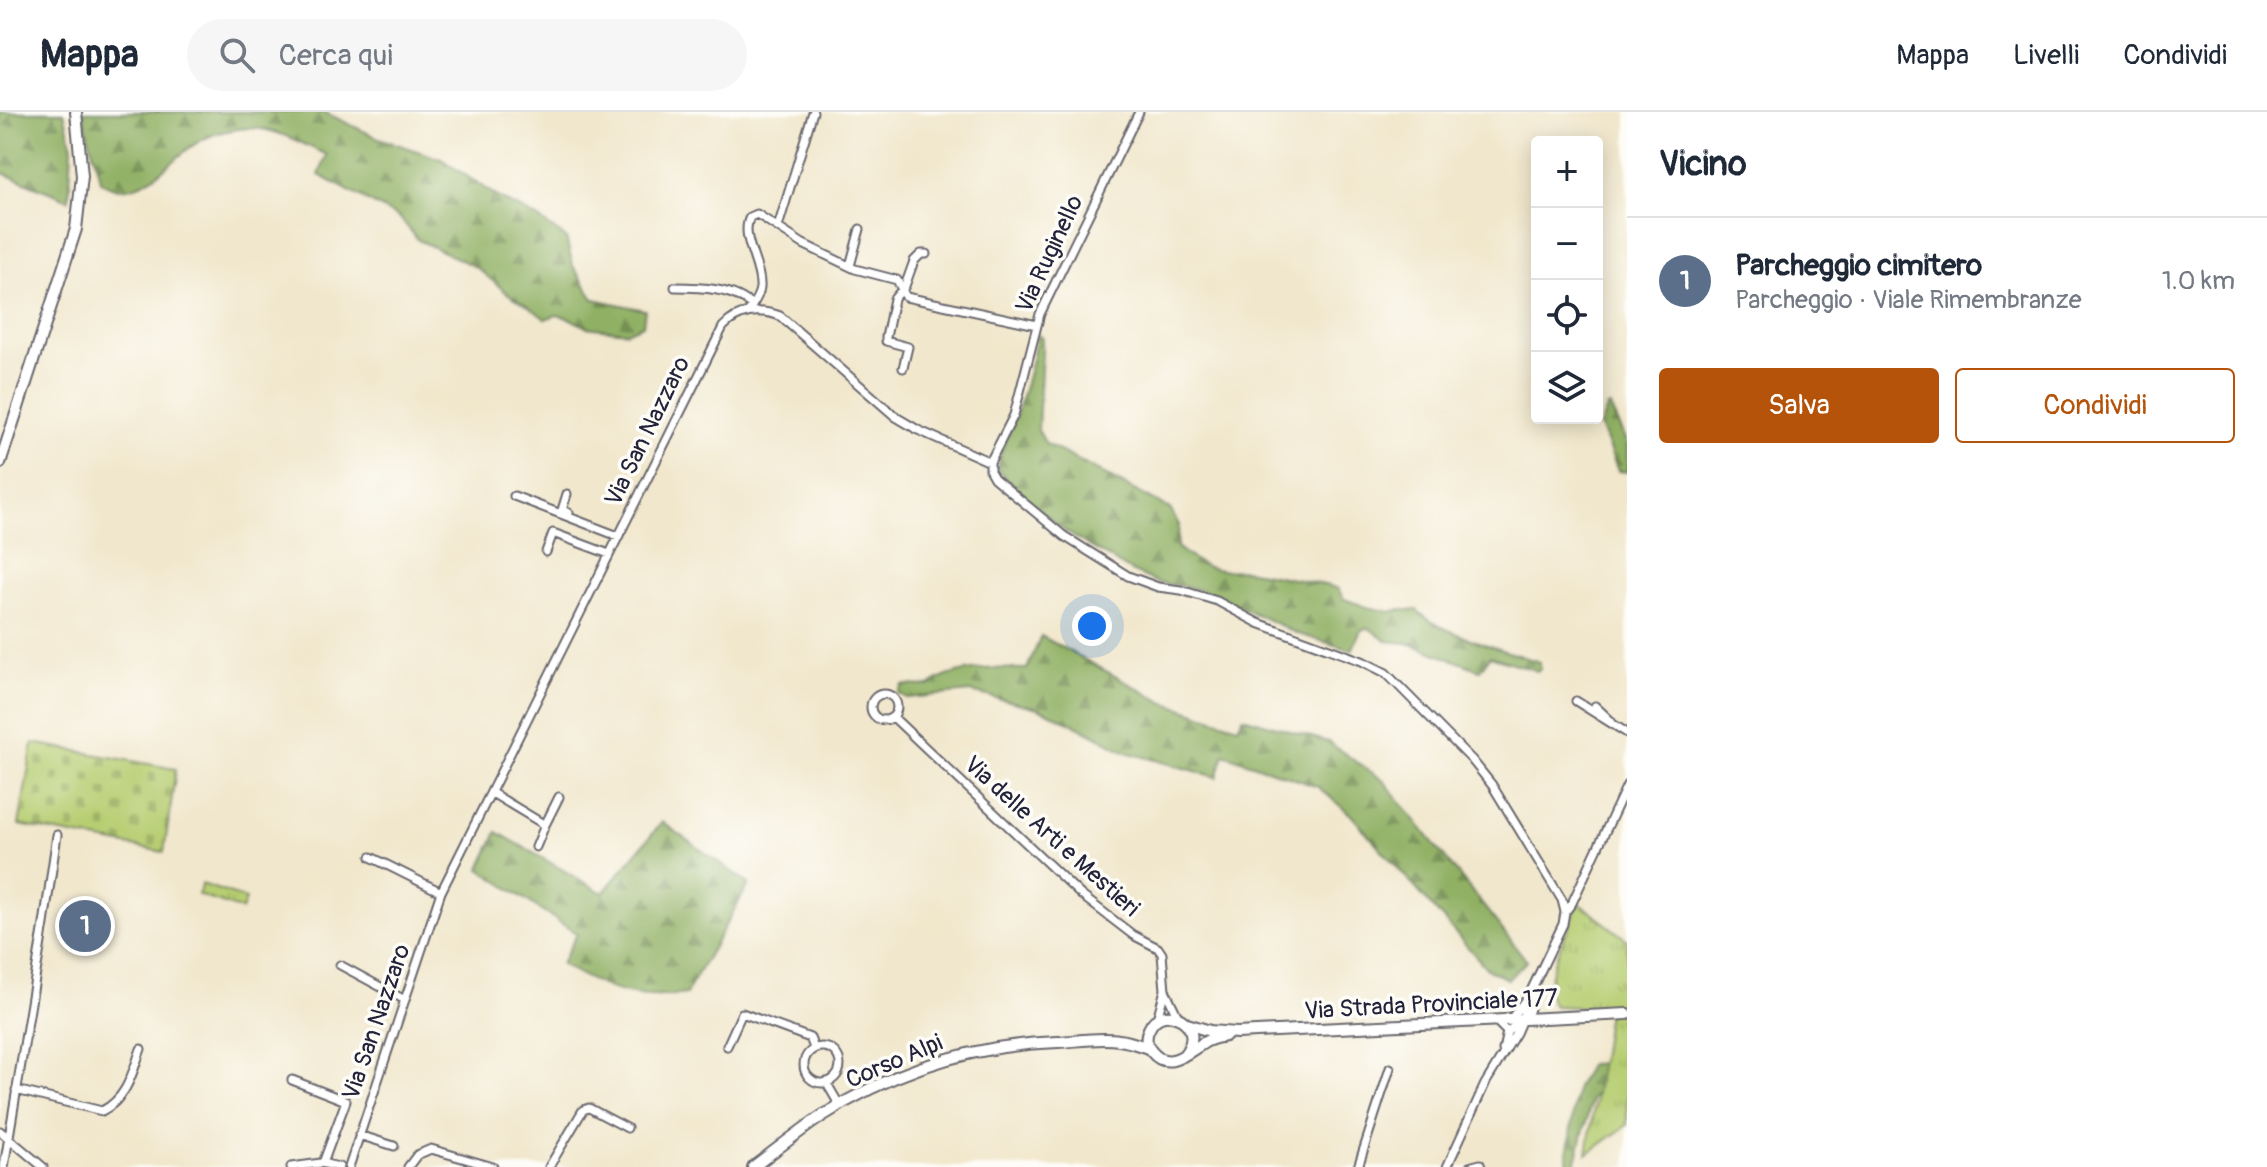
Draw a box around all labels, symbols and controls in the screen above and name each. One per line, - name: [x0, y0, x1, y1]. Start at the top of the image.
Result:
- search box: [187, 19, 747, 91]
- text: Mappa: [40, 31, 139, 79]
- icon: search: [215, 33, 259, 77]
- text: Cerca qui: [279, 37, 393, 74]
- text: Mappa: [1896, 38, 1969, 73]
- text: Livelli: [2013, 38, 2079, 73]
- text: Condividi: [2123, 38, 2227, 73]
- map controls: [1531, 136, 1603, 424]
- button: +: [1531, 136, 1603, 208]
- text: Vicino: [1659, 143, 1747, 186]
- street label: Via Ruginello: [1010, 191, 1089, 318]
- button: −: [1531, 208, 1603, 280]
- text: Parcheggio cimitero: [1735, 247, 1982, 284]
- text: 1: [1680, 265, 1690, 297]
- text: 1.0 km: [2162, 265, 2235, 297]
- button: locate: [1531, 280, 1603, 352]
- text: Parcheggio · Viale Rimembranze: [1735, 284, 2082, 316]
- street label: Via San Nazzaro: [599, 352, 696, 511]
- button: layers: [1531, 352, 1603, 424]
- button: Salva: [1659, 368, 1939, 443]
- button: Condividi: [1955, 368, 2235, 443]
- your location: [1072, 606, 1112, 646]
- street label: Via delle Arti e Mestieri: [958, 750, 1145, 923]
- pin: 1: [59, 896, 111, 956]
- street label: Via San Nazzaro: [336, 940, 417, 1104]
- street label: Via Strada Provinciale 177: [1304, 983, 1559, 1026]
- street label: Corso Alpi: [842, 1028, 947, 1095]

